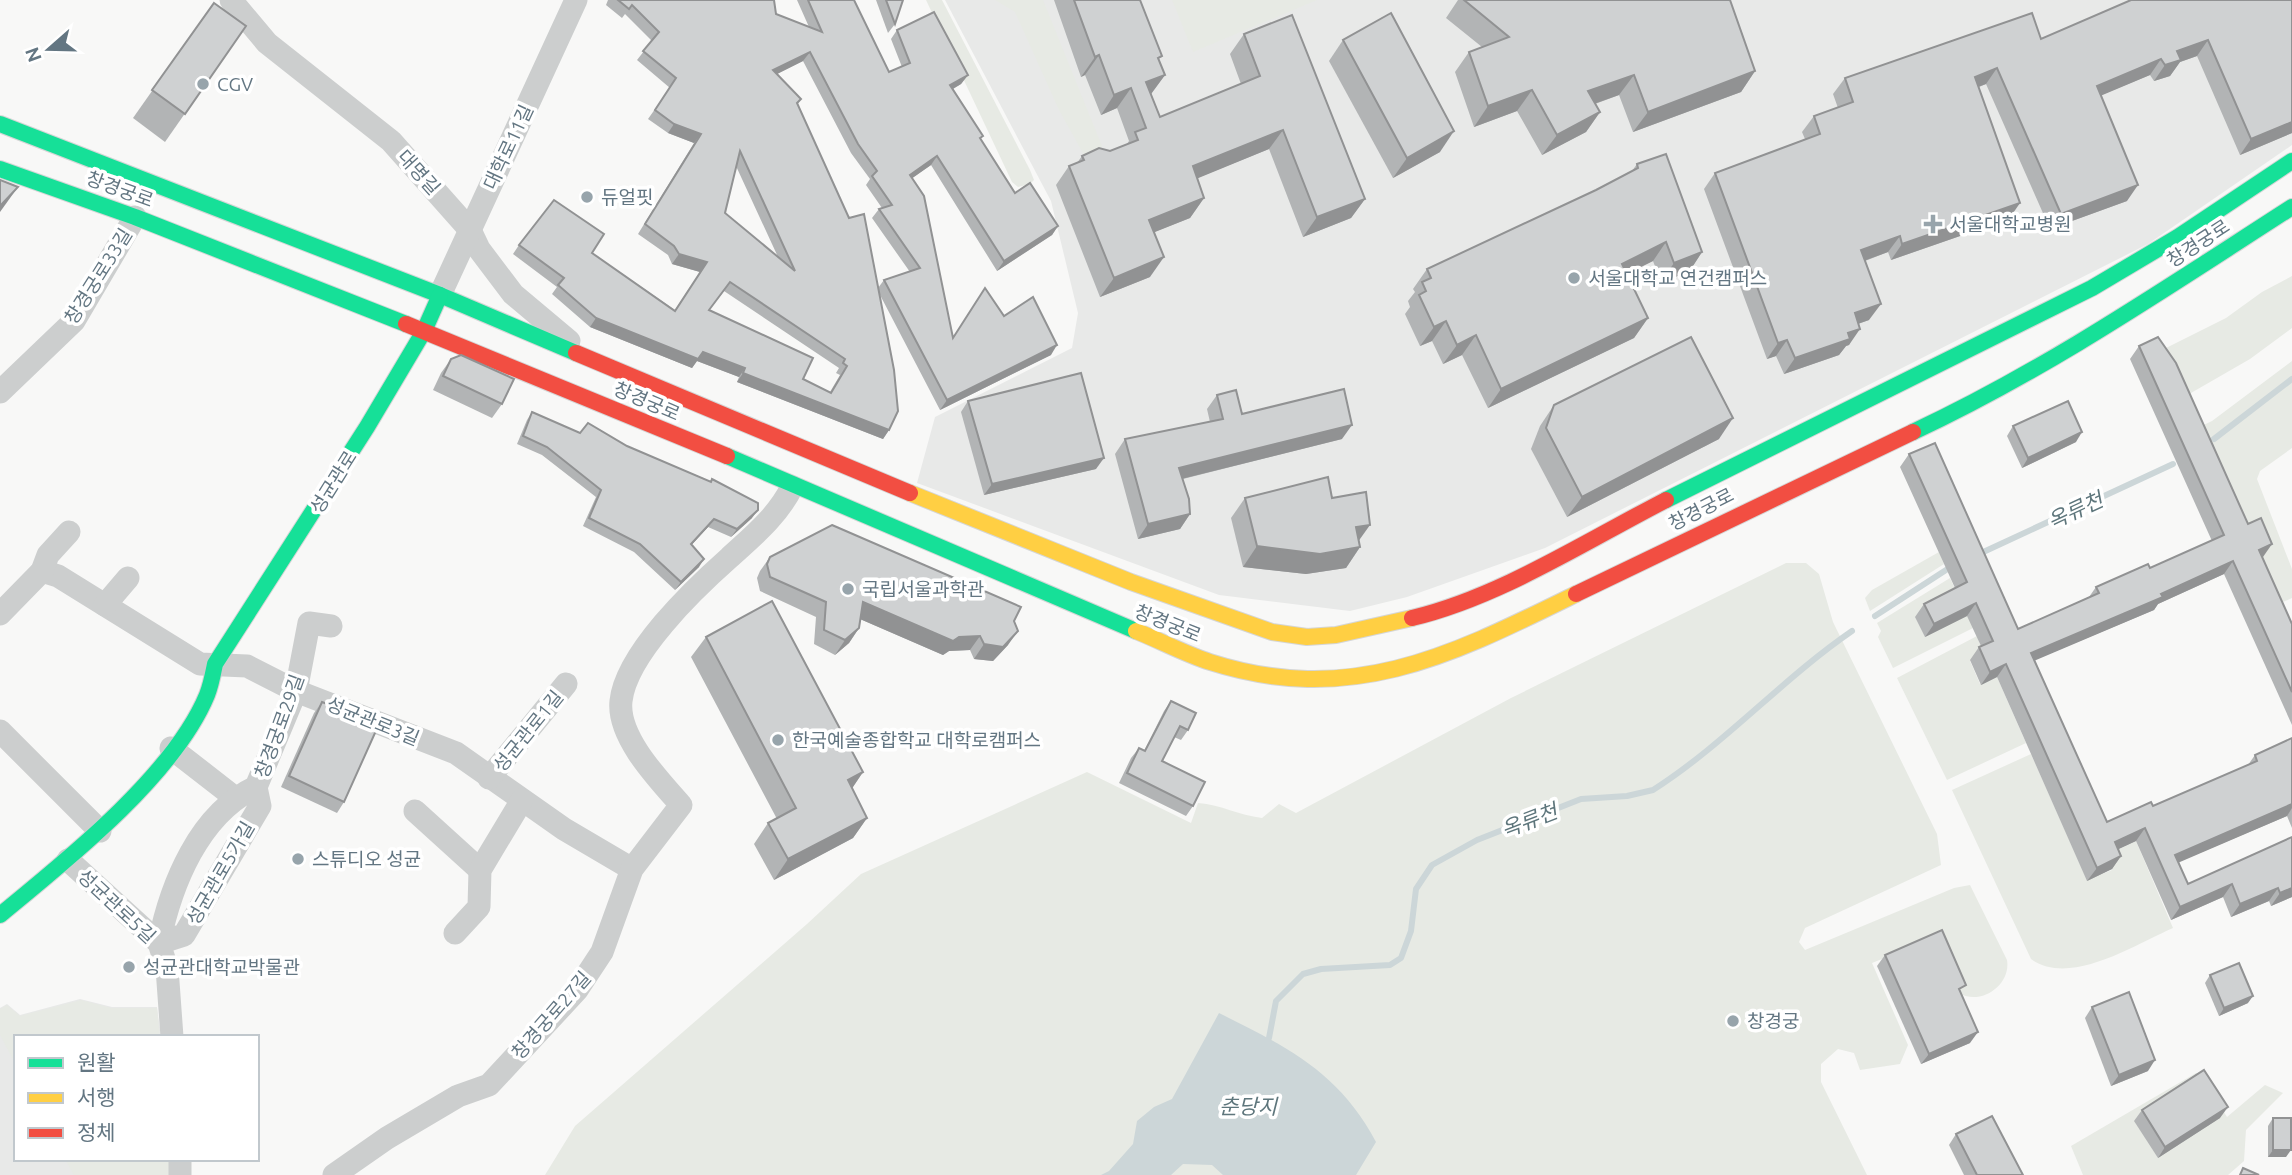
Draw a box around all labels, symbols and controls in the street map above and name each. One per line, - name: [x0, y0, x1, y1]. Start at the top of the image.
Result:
- north arrow: [14, 14, 84, 84]
- text: N: [20, 44, 46, 65]
- place label: CGV: [217, 73, 253, 95]
- marker: CGV: [195, 76, 211, 92]
- street label: 대학로11길: [479, 101, 537, 193]
- street label: 대명길: [393, 145, 445, 199]
- street label: 창경궁로: [83, 167, 157, 211]
- place label: 듀얼핏: [601, 186, 653, 208]
- marker: 듀얼핏: [579, 189, 595, 205]
- place label: 서울대학교병원: [1949, 213, 2071, 235]
- marker: 서울대학교병원: [1923, 214, 1943, 234]
- street label: 창경궁로: [2163, 215, 2233, 271]
- street label: 창경궁로33길: [60, 224, 136, 328]
- place label: 서울대학교 연건캠퍼스: [1588, 267, 1767, 289]
- marker: 서울대학교 연건캠퍼스: [1566, 270, 1582, 286]
- street label: 창경궁로: [611, 377, 683, 425]
- street label: 성균관로: [305, 447, 361, 517]
- street label: 창경궁로: [1665, 483, 1737, 535]
- water label: 옥류천: [2044, 486, 2109, 533]
- place label: 국립서울과학관: [862, 578, 984, 600]
- marker: 국립서울과학관: [840, 581, 856, 597]
- street label: 창경궁로: [1131, 600, 1205, 646]
- street label: 창경궁로29길: [250, 671, 308, 781]
- street label: 성균관로1길: [489, 686, 567, 776]
- street label: 성균관로3길: [323, 692, 423, 750]
- place label: 한국예술종합학교 대학로캠퍼스: [792, 729, 1041, 751]
- marker: 한국예술종합학교 대학로캠퍼스: [770, 732, 786, 748]
- water label: 옥류천: [1498, 797, 1563, 842]
- street label: 성균관로5가길: [182, 817, 258, 929]
- place label: 스튜디오 성균: [312, 848, 421, 870]
- marker: 스튜디오 성균: [290, 851, 306, 867]
- street label: 성균관로5길: [74, 864, 160, 948]
- place label: 성균관대학교박물관: [143, 956, 300, 978]
- marker: 성균관대학교박물관: [121, 959, 137, 975]
- street label: 창경궁로27길: [507, 967, 595, 1063]
- place label: 창경궁: [1747, 1010, 1799, 1032]
- marker: 창경궁: [1725, 1013, 1741, 1029]
- legend: [14, 1035, 259, 1161]
- text: 원활: [77, 1050, 116, 1074]
- text: 서행: [77, 1085, 116, 1109]
- water label: 춘당지: [1219, 1094, 1279, 1118]
- text: 정체: [77, 1120, 116, 1144]

